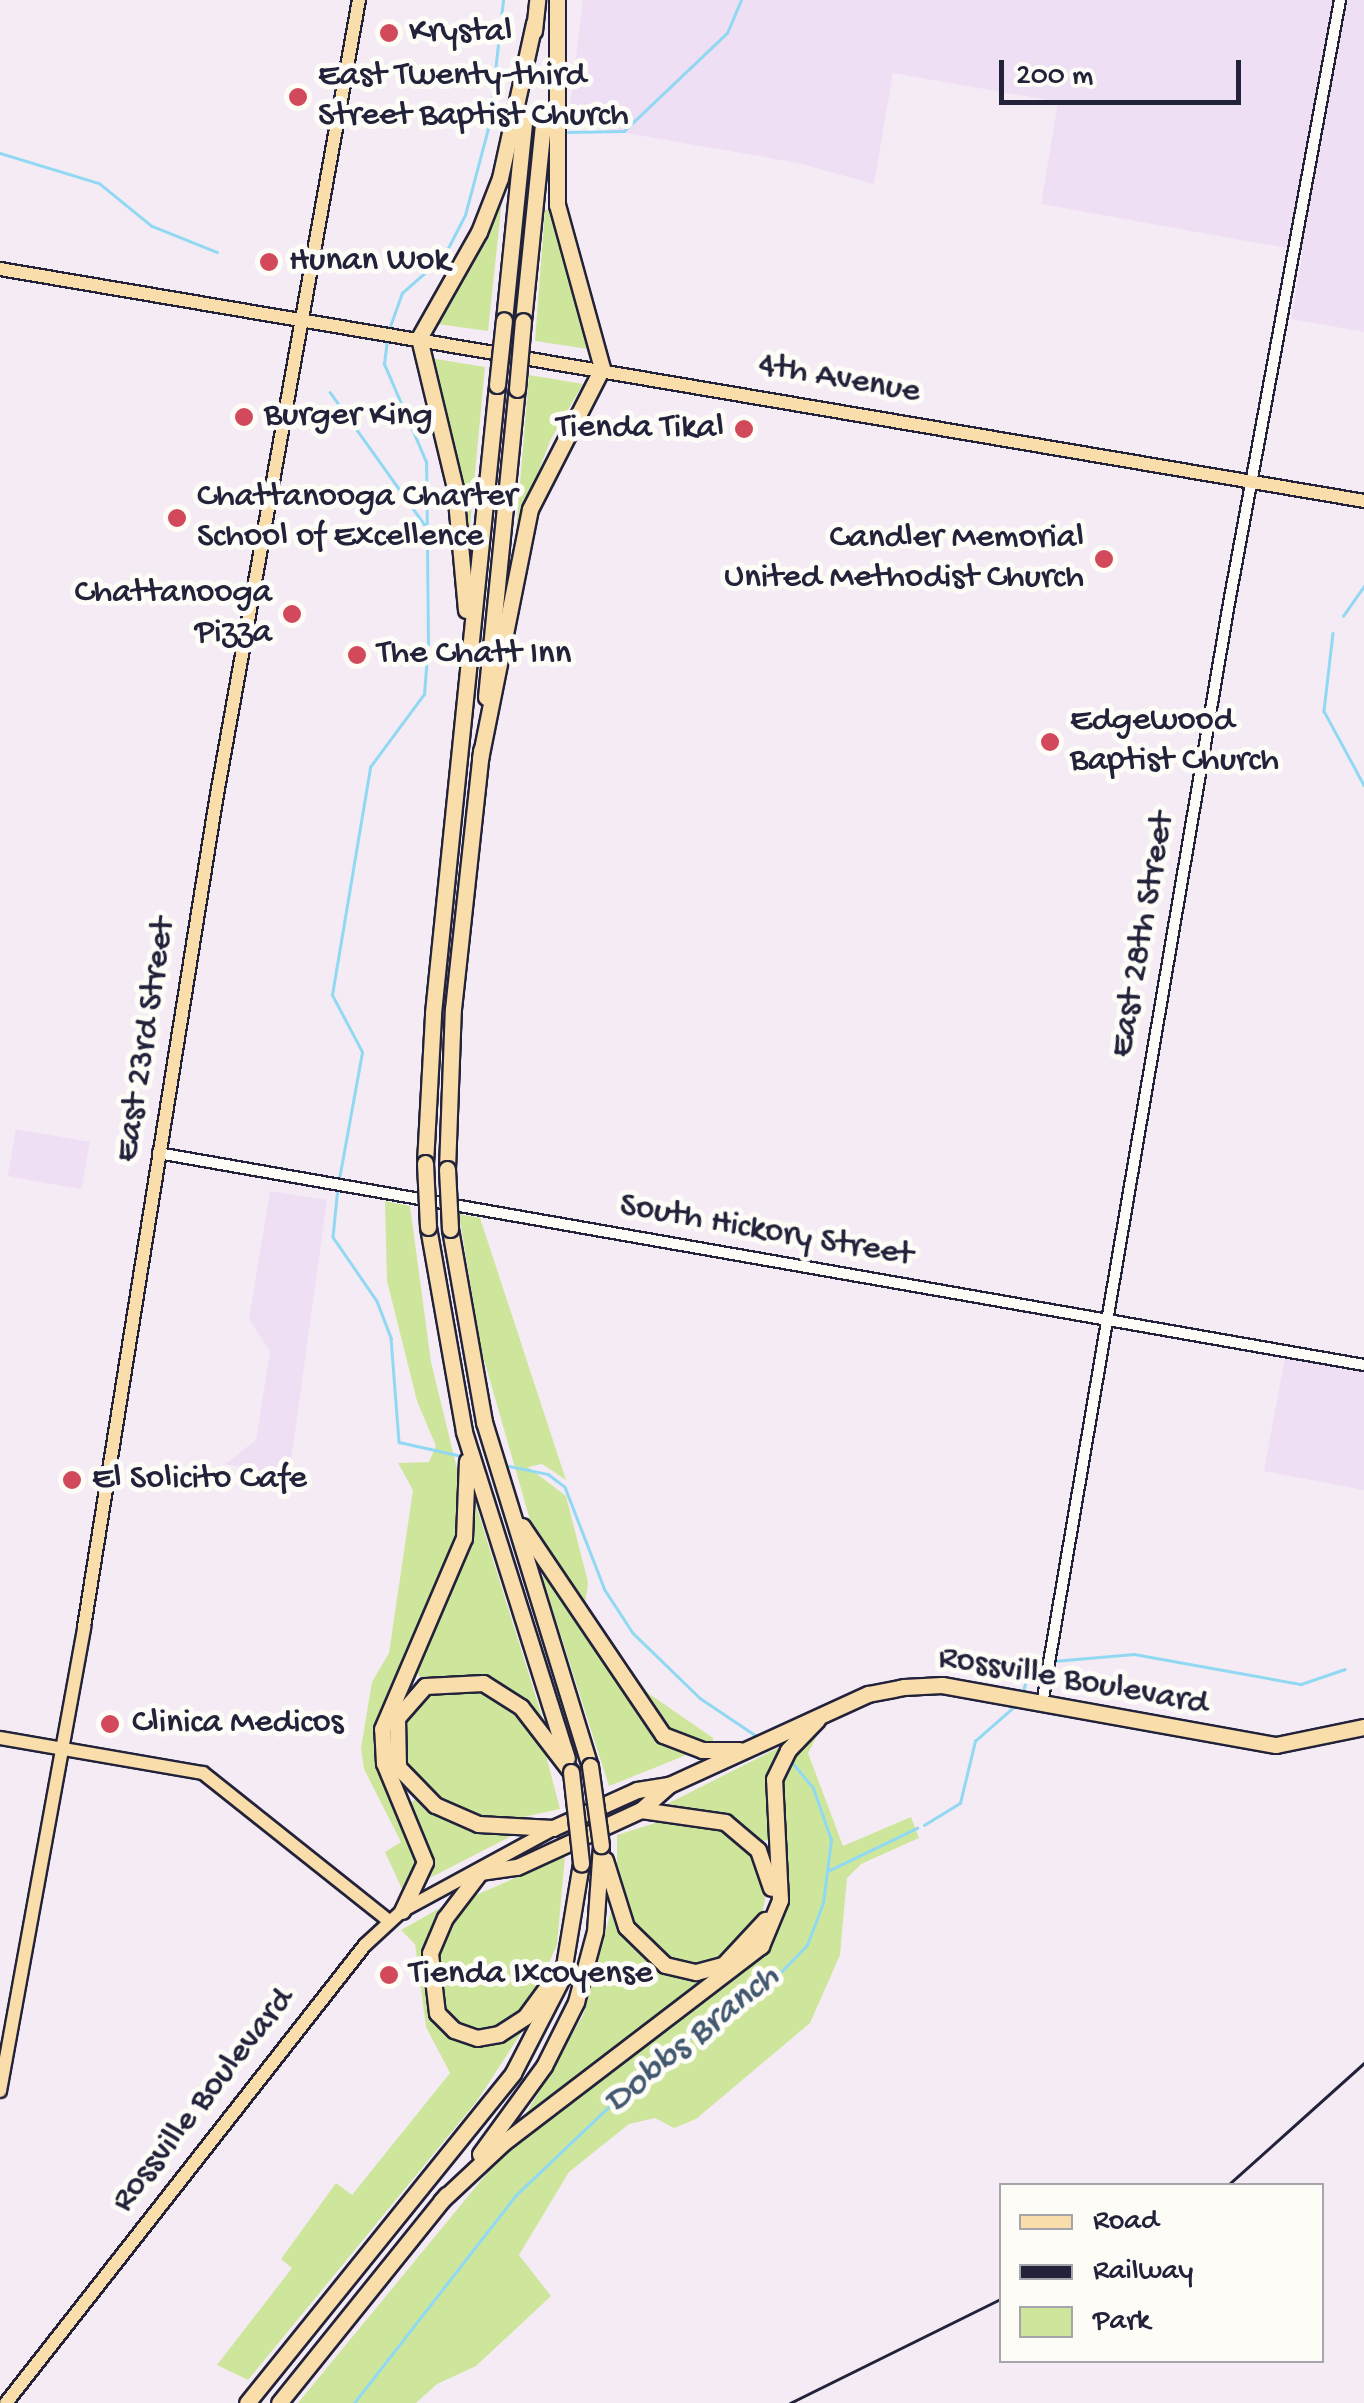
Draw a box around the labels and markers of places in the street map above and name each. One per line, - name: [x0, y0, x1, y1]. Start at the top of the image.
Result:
- place label: Krystal: [409, 12, 512, 54]
- marker: Krystal: [378, 22, 400, 44]
- place label: East Twenty-third Street Baptist Church: [318, 56, 629, 138]
- marker: East Twenty-third Street Baptist Church: [287, 86, 309, 108]
- place label: Hunan Wok: [289, 241, 450, 283]
- marker: Hunan Wok: [258, 251, 280, 273]
- place label: Burger King: [264, 396, 433, 438]
- marker: Burger King: [233, 406, 255, 428]
- place label: Tienda Tikal: [556, 408, 724, 450]
- marker: Tienda Tikal: [733, 418, 755, 440]
- place label: Chattanooga Charter School of Excellence: [197, 477, 517, 559]
- marker: Chattanooga Charter School of Excellence: [166, 507, 188, 529]
- place label: Candler Memorial United Methodist Church: [724, 518, 1084, 600]
- marker: Candler Memorial United Methodist Church: [1093, 548, 1115, 570]
- place label: Chattanooga Pizza: [74, 573, 272, 655]
- marker: Chattanooga Pizza: [281, 603, 303, 625]
- place label: The Chatt Inn: [377, 634, 571, 676]
- marker: The Chatt Inn: [346, 644, 368, 666]
- place label: Edgewood Baptist Church: [1070, 701, 1279, 783]
- marker: Edgewood Baptist Church: [1039, 731, 1061, 753]
- place label: El Solicito Cafe: [92, 1459, 307, 1501]
- marker: El Solicito Cafe: [61, 1469, 83, 1491]
- place label: Clinica Medicos: [132, 1703, 343, 1745]
- marker: Clinica Medicos: [97, 1711, 123, 1737]
- place label: Tienda Ixcoyense: [409, 1954, 653, 1996]
- marker: Tienda Ixcoyense: [378, 1964, 400, 1986]

